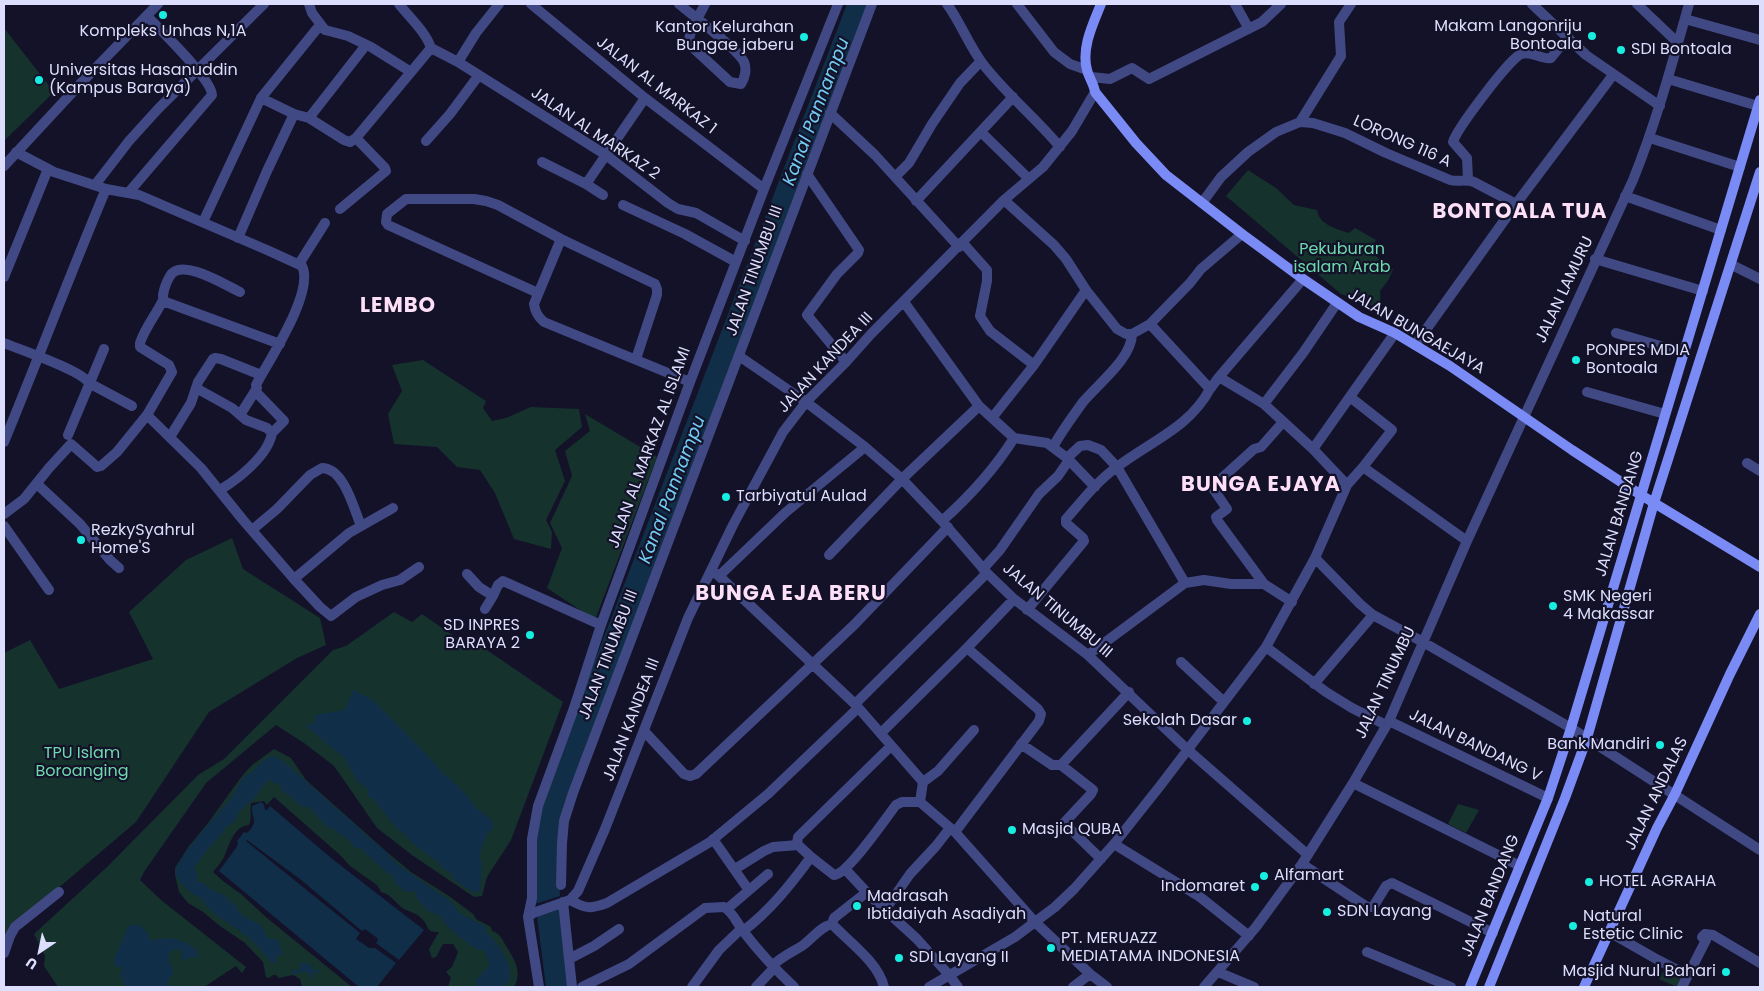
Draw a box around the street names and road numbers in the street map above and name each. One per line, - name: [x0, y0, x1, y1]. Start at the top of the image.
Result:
- street label: JALAN AL MARKAZ 1: [592, 33, 720, 139]
- street label: JALAN AL MARKAZ 2: [527, 84, 663, 184]
- street label: LORONG 116 A: [1350, 112, 1454, 172]
- street label: JALAN TINUMBU III: [722, 203, 788, 339]
- street label: JALAN LAMURU: [1532, 234, 1598, 346]
- street label: JALAN BUNGAEJAYA: [1344, 285, 1488, 379]
- street label: JALAN KANDEA III: [774, 309, 878, 417]
- street label: JALAN AL MARKAZ AL ISLAMI: [605, 345, 695, 551]
- street label: JALAN BANDANG: [1592, 449, 1648, 579]
- street label: JALAN TINUMBU III: [998, 559, 1116, 663]
- street label: JALAN TINUMBU III: [575, 587, 643, 723]
- street label: JALAN TINUMBU: [1352, 624, 1420, 742]
- street label: JALAN KANDEA III: [600, 656, 664, 784]
- street label: JALAN BANDANG V: [1406, 706, 1544, 786]
- street label: JALAN ANDALAS: [1621, 734, 1693, 854]
- street label: JALAN BANDANG: [1458, 832, 1524, 960]

